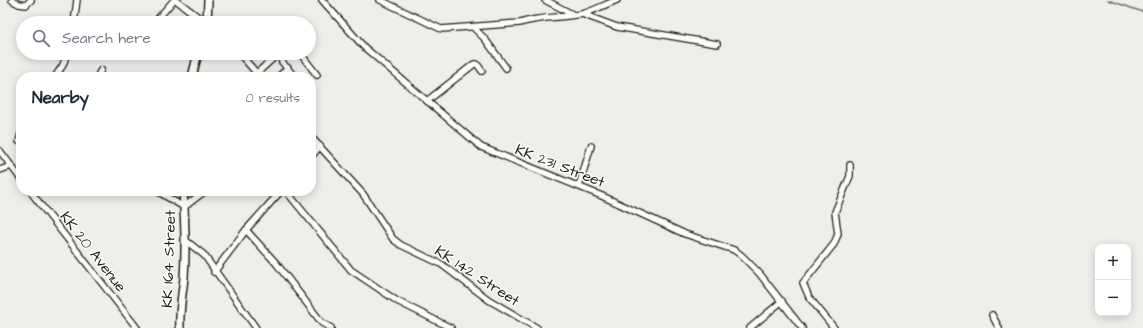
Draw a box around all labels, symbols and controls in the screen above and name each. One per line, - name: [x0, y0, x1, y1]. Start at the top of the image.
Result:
- search box: [16, 16, 316, 60]
- icon: search: [30, 27, 52, 49]
- text: Search here: [62, 28, 151, 49]
- text: Nearby: [32, 86, 89, 110]
- text: 0 results: [245, 89, 300, 107]
- street label: KK 231 Street: [512, 139, 608, 193]
- street label: KK 20 Avenue: [55, 207, 131, 297]
- street label: KK 164 Street: [157, 210, 181, 308]
- street label: KK 142 Street: [431, 241, 523, 311]
- map controls: [1095, 244, 1131, 316]
- button: +: [1095, 244, 1131, 280]
- button: −: [1095, 280, 1131, 316]

